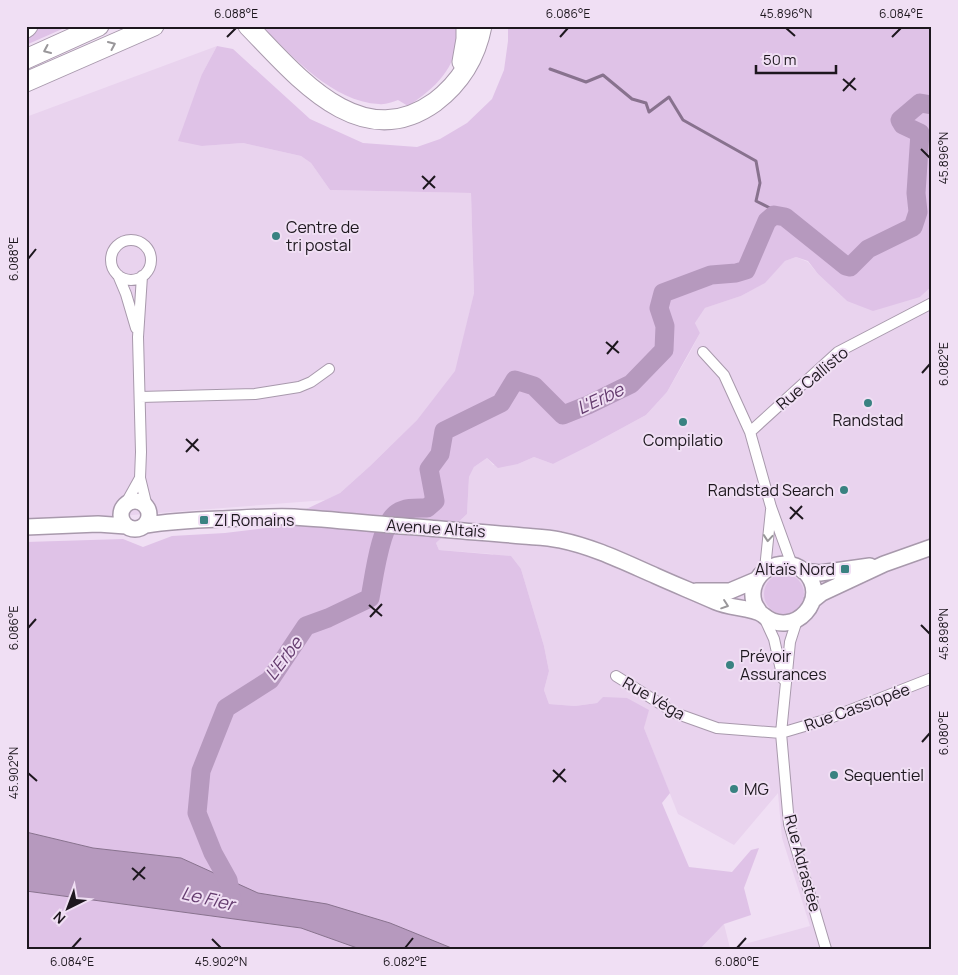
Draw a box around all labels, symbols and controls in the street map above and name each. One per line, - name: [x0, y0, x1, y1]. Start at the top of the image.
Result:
- text: 6.088°E: [214, 5, 258, 22]
- text: 6.086°E: [546, 5, 590, 22]
- text: 45.896°N: [760, 5, 812, 22]
- text: 6.084°E: [879, 5, 923, 22]
- one-way arrow: [107, 41, 116, 51]
- scale bar: [756, 42, 836, 74]
- one-way arrow: [43, 44, 52, 54]
- text: 50 m: [763, 49, 797, 70]
- text: 45.896°N: [935, 132, 952, 184]
- place label: Centre de tri postal: [286, 216, 359, 256]
- marker: Centre de tri postal: [270, 230, 282, 242]
- text: 6.088°E: [5, 237, 22, 281]
- street label: Rue Callisto: [771, 341, 853, 415]
- text: 6.082°E: [935, 342, 952, 386]
- water label: L'Erbe: [573, 376, 629, 419]
- marker: Randstad: [862, 397, 874, 409]
- place label: Randstad: [832, 409, 904, 431]
- marker: Compilatio: [677, 416, 689, 428]
- place label: Compilatio: [643, 429, 723, 451]
- place label: Randstad Search: [708, 479, 834, 501]
- marker: Randstad Search: [838, 484, 850, 496]
- place label: ZI Romains: [214, 509, 294, 531]
- marker: ZI Romains: [198, 514, 210, 526]
- street label: Avenue Altaïs: [386, 514, 486, 542]
- one-way arrow: [763, 534, 774, 542]
- place label: Altaïs Nord: [755, 558, 835, 580]
- marker: Altaïs Nord: [839, 563, 851, 575]
- one-way arrow: [720, 599, 729, 609]
- text: 6.086°E: [5, 606, 22, 650]
- text: 45.898°N: [935, 608, 952, 660]
- water label: L'Erbe: [259, 630, 308, 685]
- place label: Prévoir Assurances: [740, 645, 827, 685]
- marker: Prévoir Assurances: [724, 659, 736, 671]
- street label: Rue Véga: [619, 671, 689, 725]
- street label: Rue Cassiopée: [801, 678, 913, 736]
- text: 6.080°E: [935, 711, 952, 755]
- text: 45.902°N: [5, 747, 22, 799]
- place label: Sequentiel: [844, 764, 924, 786]
- marker: Sequentiel: [828, 769, 840, 781]
- place label: MG: [744, 778, 769, 800]
- marker: MG: [728, 783, 740, 795]
- street label: Rue Adrastée: [779, 812, 827, 914]
- water label: Le Fier: [179, 880, 239, 916]
- north arrow: [42, 882, 92, 932]
- text: N: [49, 908, 69, 928]
- text: 6.084°E: [50, 953, 94, 970]
- text: 45.902°N: [195, 953, 247, 970]
- text: 6.082°E: [383, 953, 427, 970]
- text: 6.080°E: [715, 953, 759, 970]

